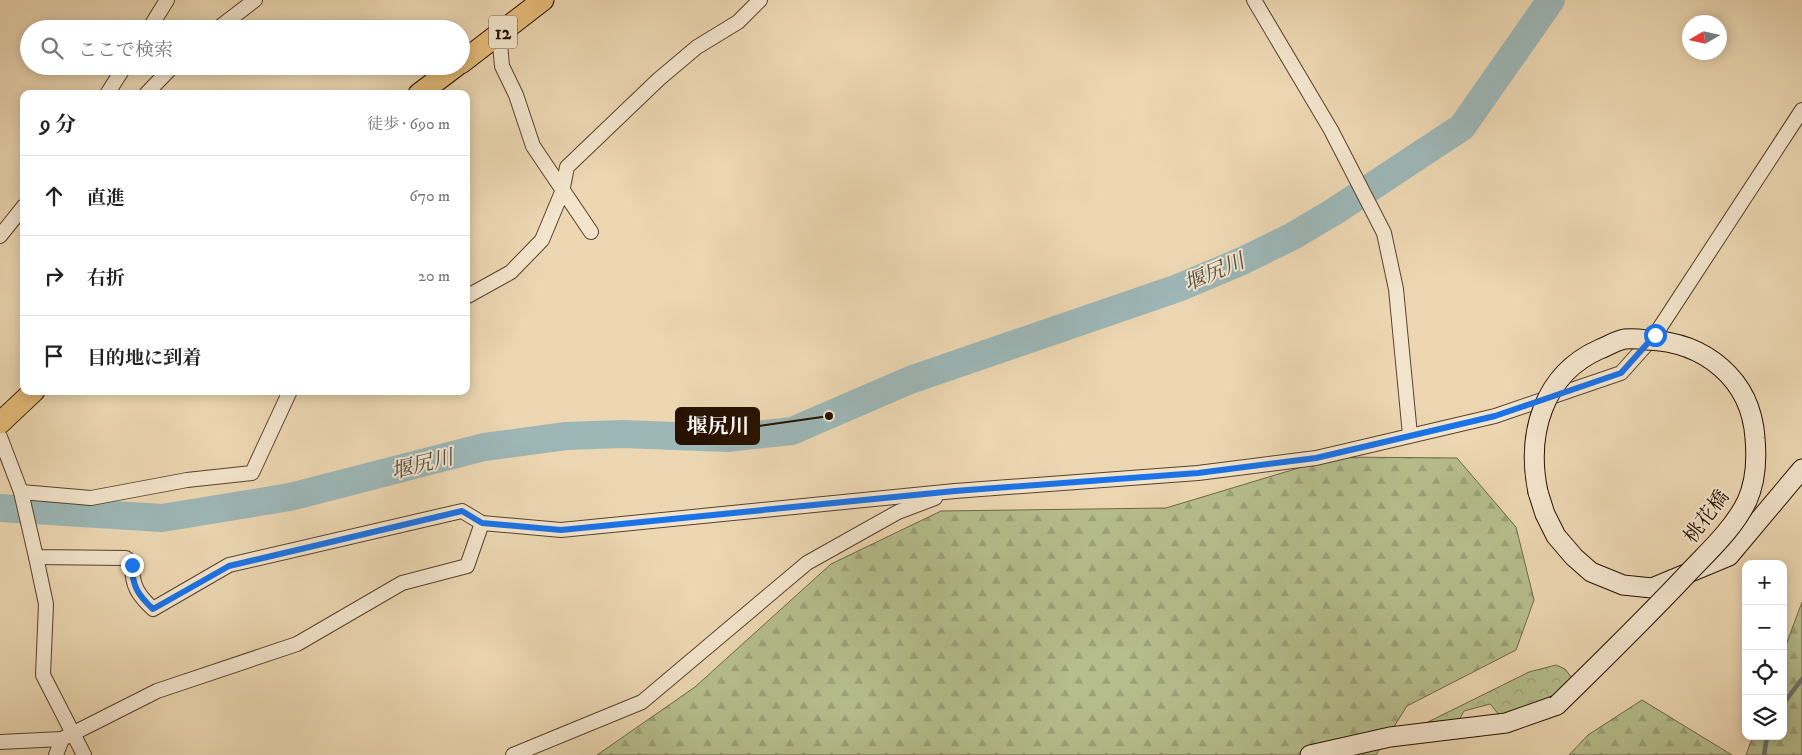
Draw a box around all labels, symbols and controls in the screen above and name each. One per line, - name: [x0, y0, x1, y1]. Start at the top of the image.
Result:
- north arrow: [1682, 15, 1727, 60]
- road number: 12: [489, 16, 517, 48]
- search box: [20, 20, 470, 75]
- icon: search: [38, 34, 66, 62]
- text: ここで検索: [78, 39, 173, 62]
- text: 9 分: [40, 112, 76, 138]
- text: 徒歩 · 690 m: [367, 114, 450, 134]
- icon: ahead: [40, 182, 68, 210]
- text: 670 m: [409, 186, 450, 206]
- text: 直進: [87, 187, 125, 210]
- water label: 堰尻川: [1180, 248, 1250, 297]
- icon: right: [40, 262, 68, 290]
- text: 20 m: [418, 266, 450, 286]
- text: 右折: [87, 267, 125, 290]
- route start: [1644, 324, 1667, 347]
- icon: arrive: [40, 342, 68, 370]
- text: 目的地に到着: [87, 347, 201, 370]
- callout: 堰尻川: [676, 408, 759, 444]
- text: 堰尻川: [687, 414, 750, 440]
- water label: 堰尻川: [389, 444, 458, 485]
- street label: 桃花橋: [1679, 485, 1735, 548]
- route end: [121, 554, 144, 577]
- map controls: [1742, 560, 1787, 740]
- button: +: [1742, 560, 1787, 605]
- button: −: [1742, 605, 1787, 650]
- button: locate: [1742, 650, 1787, 695]
- button: layers: [1742, 695, 1787, 740]

